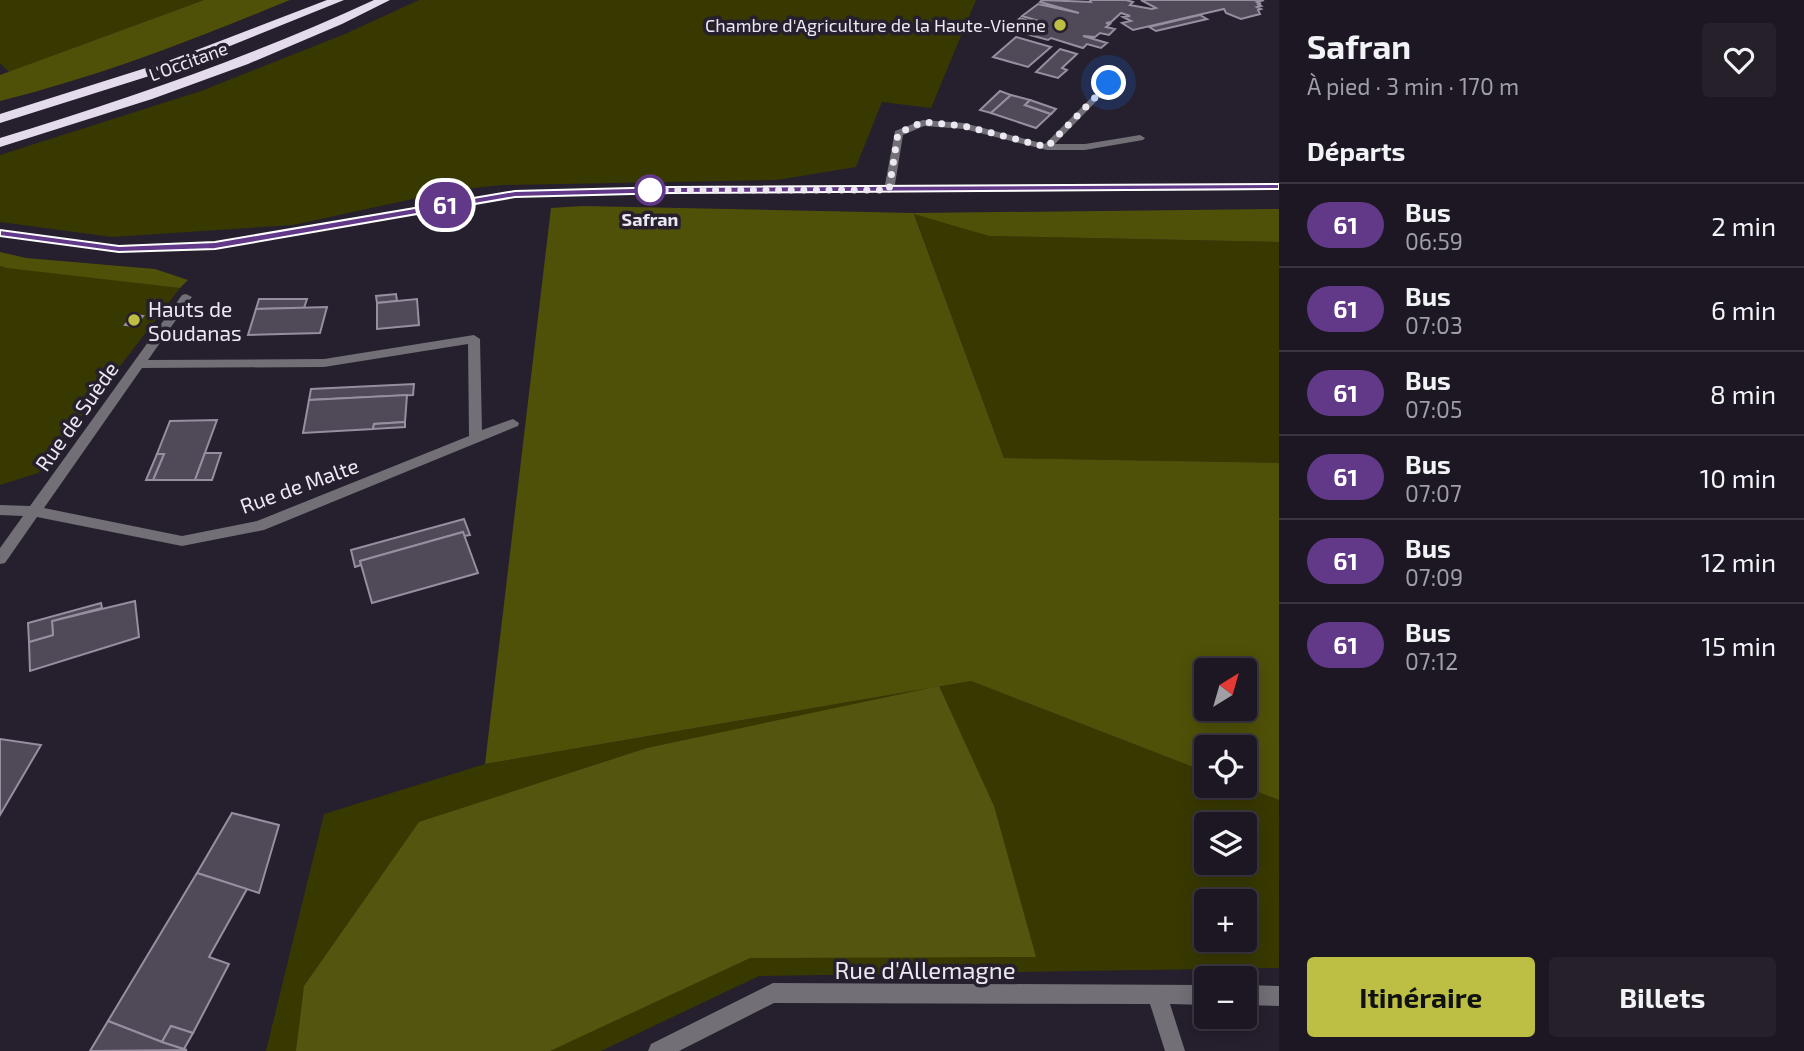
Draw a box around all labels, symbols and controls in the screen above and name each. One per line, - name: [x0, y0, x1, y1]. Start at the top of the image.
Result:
- place label: Chambre d'Agriculture de la Haute-Vienne: [705, 14, 1046, 36]
- marker: Chambre d'Agriculture de la Haute-Vienne: [1052, 17, 1068, 33]
- button: heart: [1702, 23, 1776, 97]
- text: Safran: [1307, 26, 1411, 66]
- street label: L'Occitane: [146, 37, 230, 85]
- your location: [1091, 65, 1126, 100]
- text: À pied · 3 min · 170 m: [1307, 72, 1519, 100]
- text: Départs: [1307, 135, 1405, 166]
- marker: Safran: [635, 175, 665, 205]
- line badge: 61: [414, 182, 476, 228]
- text: 61: [433, 190, 457, 219]
- text: Bus: [1405, 196, 1451, 227]
- place label: Safran: [622, 208, 678, 230]
- text: 61: [1333, 210, 1358, 239]
- text: 2 min: [1711, 210, 1776, 241]
- text: 06:59: [1405, 227, 1463, 255]
- text: Bus: [1405, 280, 1451, 311]
- text: 61: [1333, 294, 1358, 323]
- text: 6 min: [1711, 294, 1776, 325]
- place label: Hauts de Soudanas: [148, 296, 242, 345]
- text: 07:03: [1405, 311, 1463, 339]
- marker: Hauts de Soudanas: [126, 312, 142, 328]
- street label: Rue de Suède: [29, 357, 123, 475]
- text: Bus: [1405, 364, 1451, 395]
- text: 61: [1333, 378, 1358, 407]
- text: 8 min: [1710, 378, 1776, 409]
- text: 07:05: [1405, 395, 1462, 423]
- text: Bus: [1405, 448, 1451, 479]
- street label: Rue de Malte: [236, 452, 362, 518]
- text: 61: [1333, 462, 1358, 491]
- text: 10 min: [1700, 462, 1776, 493]
- text: 07:07: [1405, 479, 1462, 507]
- text: Bus: [1405, 532, 1451, 563]
- text: 61: [1333, 546, 1358, 575]
- text: 12 min: [1701, 546, 1776, 577]
- text: 07:09: [1405, 563, 1463, 591]
- text: Bus: [1405, 616, 1451, 647]
- text: 61: [1333, 630, 1358, 659]
- text: 15 min: [1702, 630, 1776, 661]
- text: 07:12: [1405, 647, 1458, 675]
- north arrow: [1194, 658, 1256, 721]
- map controls: [1194, 658, 1257, 1029]
- button: locate: [1194, 735, 1257, 798]
- button: layers: [1194, 812, 1257, 875]
- button: +: [1194, 889, 1257, 952]
- street label: Rue d'Allemagne: [834, 955, 1016, 984]
- button: Itinéraire: [1307, 957, 1535, 1037]
- button: Billets: [1549, 957, 1776, 1037]
- button: −: [1194, 966, 1257, 1029]

